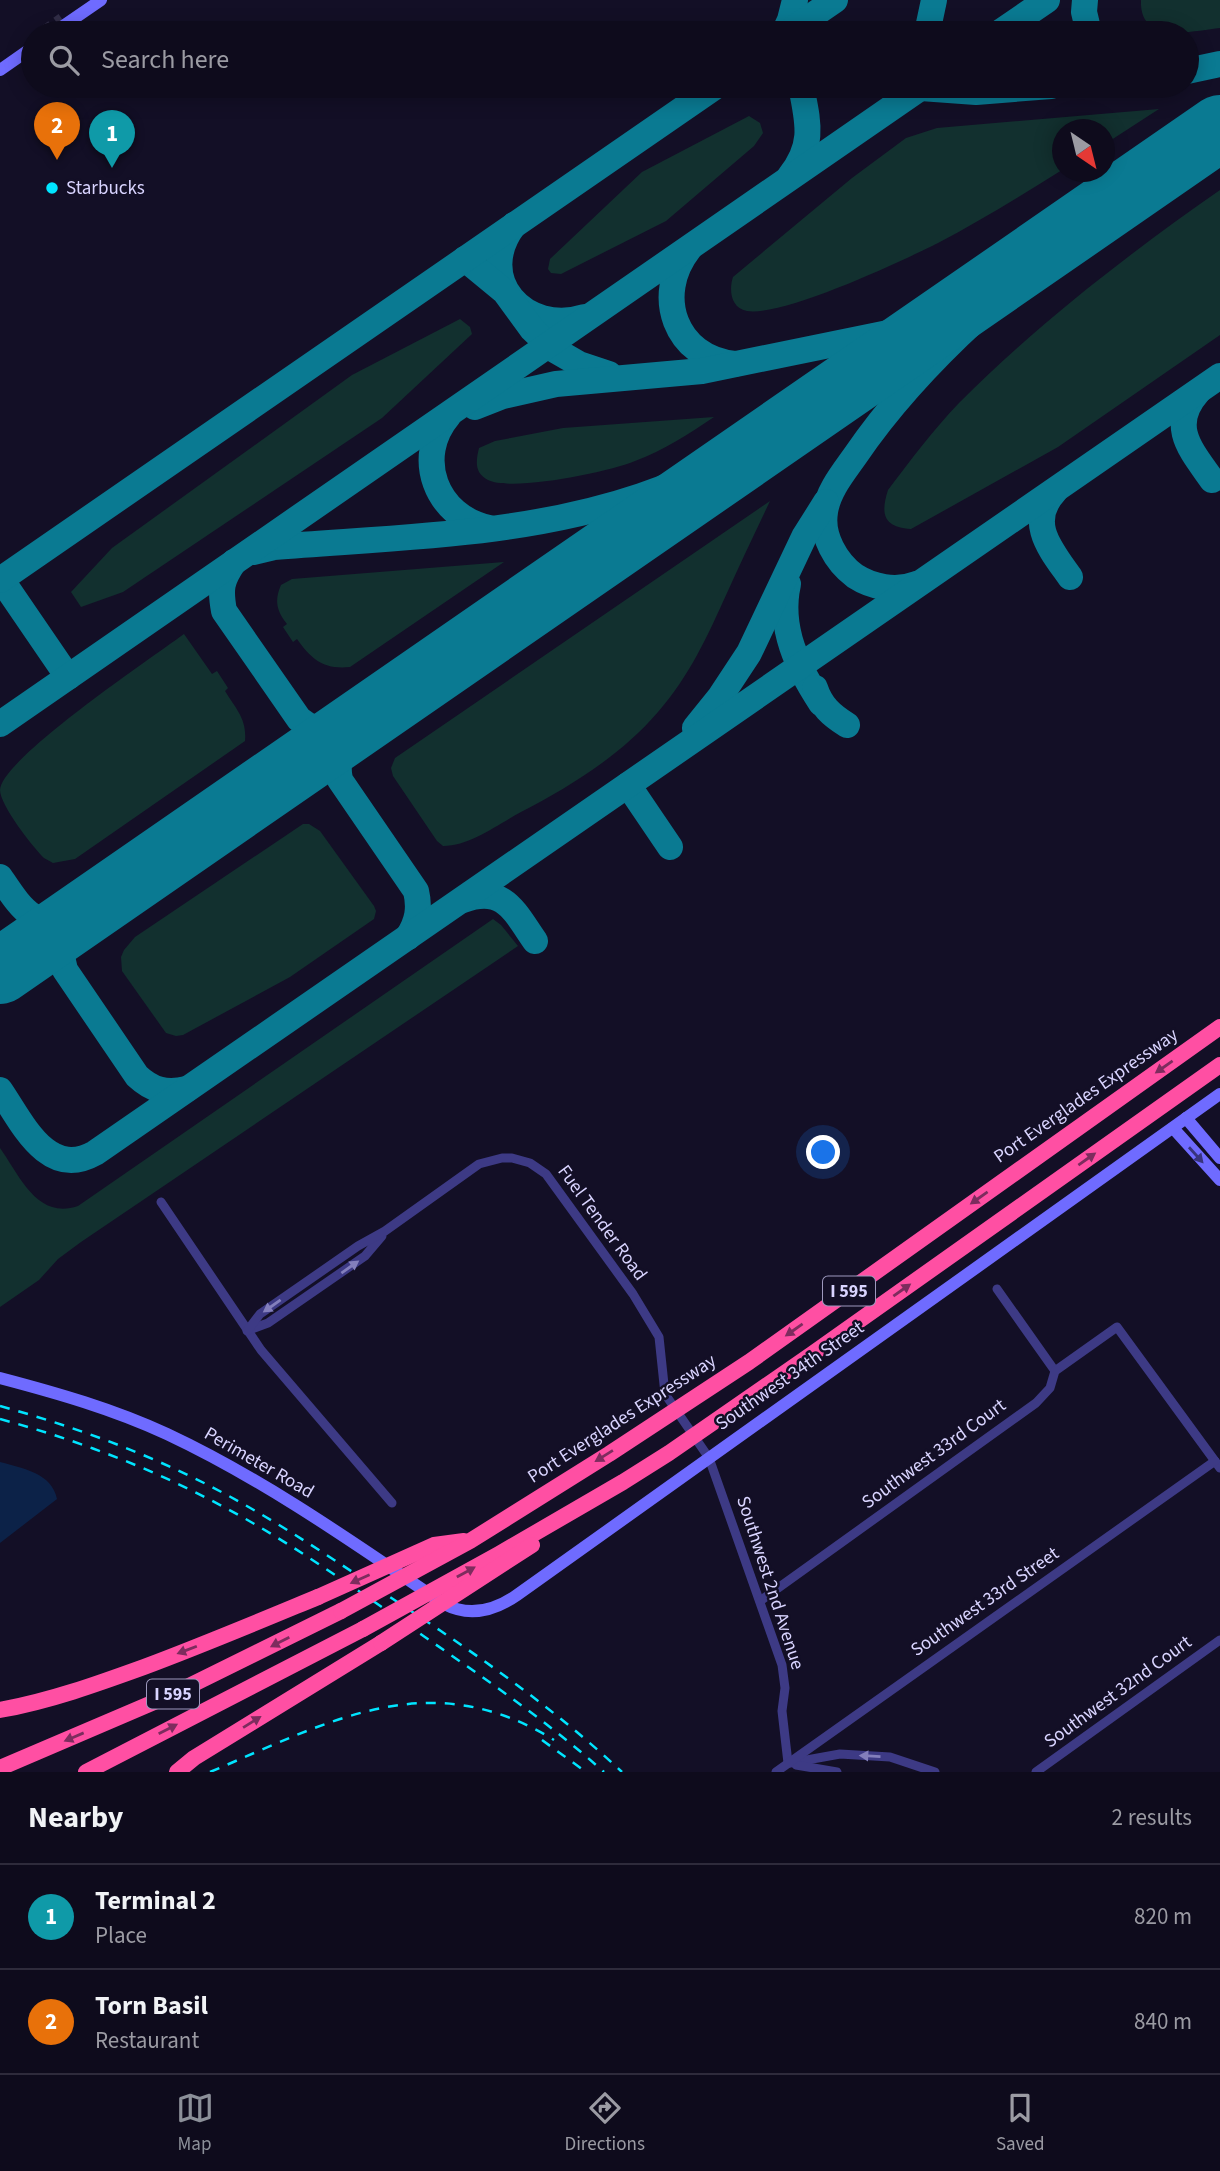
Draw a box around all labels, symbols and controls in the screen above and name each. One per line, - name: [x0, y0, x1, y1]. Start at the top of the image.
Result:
- search box: [21, 21, 1199, 98]
- icon: search: [45, 41, 83, 79]
- text: Search here: [101, 41, 229, 78]
- pin: 2: [34, 102, 80, 160]
- pin: 1: [89, 110, 135, 168]
- north arrow: [1052, 119, 1115, 182]
- place label: Starbucks: [66, 175, 145, 202]
- marker: Starbucks: [44, 180, 60, 196]
- street label: Port Everglades Expressway: [988, 1022, 1184, 1170]
- one-way arrow: [1155, 1060, 1173, 1074]
- your location: [806, 1135, 840, 1169]
- one-way arrow: [1188, 1146, 1203, 1163]
- one-way arrow: [1078, 1152, 1096, 1166]
- street label: Fuel Tender Road: [551, 1159, 653, 1287]
- one-way arrow: [970, 1191, 988, 1205]
- one-way arrow: [340, 1261, 359, 1274]
- road number: I 595: [823, 1276, 875, 1306]
- one-way arrow: [893, 1284, 911, 1298]
- one-way arrow: [263, 1299, 281, 1313]
- street label: Southwest 34th Street: [710, 1314, 870, 1437]
- one-way arrow: [785, 1323, 803, 1337]
- street label: Port Everglades Expressway: [523, 1348, 722, 1490]
- street label: Southwest 33rd Court: [856, 1392, 1012, 1516]
- street label: Perimeter Road: [199, 1421, 319, 1505]
- one-way arrow: [595, 1450, 614, 1463]
- street label: Southwest 2nd Avenue: [729, 1493, 811, 1673]
- street label: Southwest 33rd Street: [905, 1540, 1065, 1663]
- one-way arrow: [457, 1566, 476, 1578]
- one-way arrow: [350, 1573, 370, 1585]
- street label: Southwest 32nd Court: [1039, 1629, 1198, 1755]
- one-way arrow: [270, 1637, 290, 1648]
- one-way arrow: [176, 1645, 197, 1656]
- road number: I 595: [147, 1680, 199, 1708]
- one-way arrow: [242, 1716, 261, 1729]
- one-way arrow: [158, 1724, 178, 1735]
- one-way arrow: [63, 1732, 84, 1743]
- one-way arrow: [858, 1750, 880, 1761]
- text: Nearby: [28, 1796, 123, 1839]
- text: 2 results: [1112, 1801, 1192, 1834]
- text: Terminal 2: [95, 1882, 216, 1919]
- text: 1: [45, 1900, 57, 1933]
- text: 820 m: [1134, 1900, 1192, 1933]
- text: Place: [95, 1919, 147, 1952]
- text: Torn Basil: [95, 1987, 208, 2024]
- text: 2: [45, 2005, 57, 2038]
- text: 840 m: [1134, 2005, 1192, 2038]
- text: Restaurant: [95, 2024, 199, 2057]
- tab: Map: [176, 2089, 214, 2158]
- tab: Directions: [565, 2089, 645, 2158]
- tab: Saved: [996, 2089, 1044, 2158]

